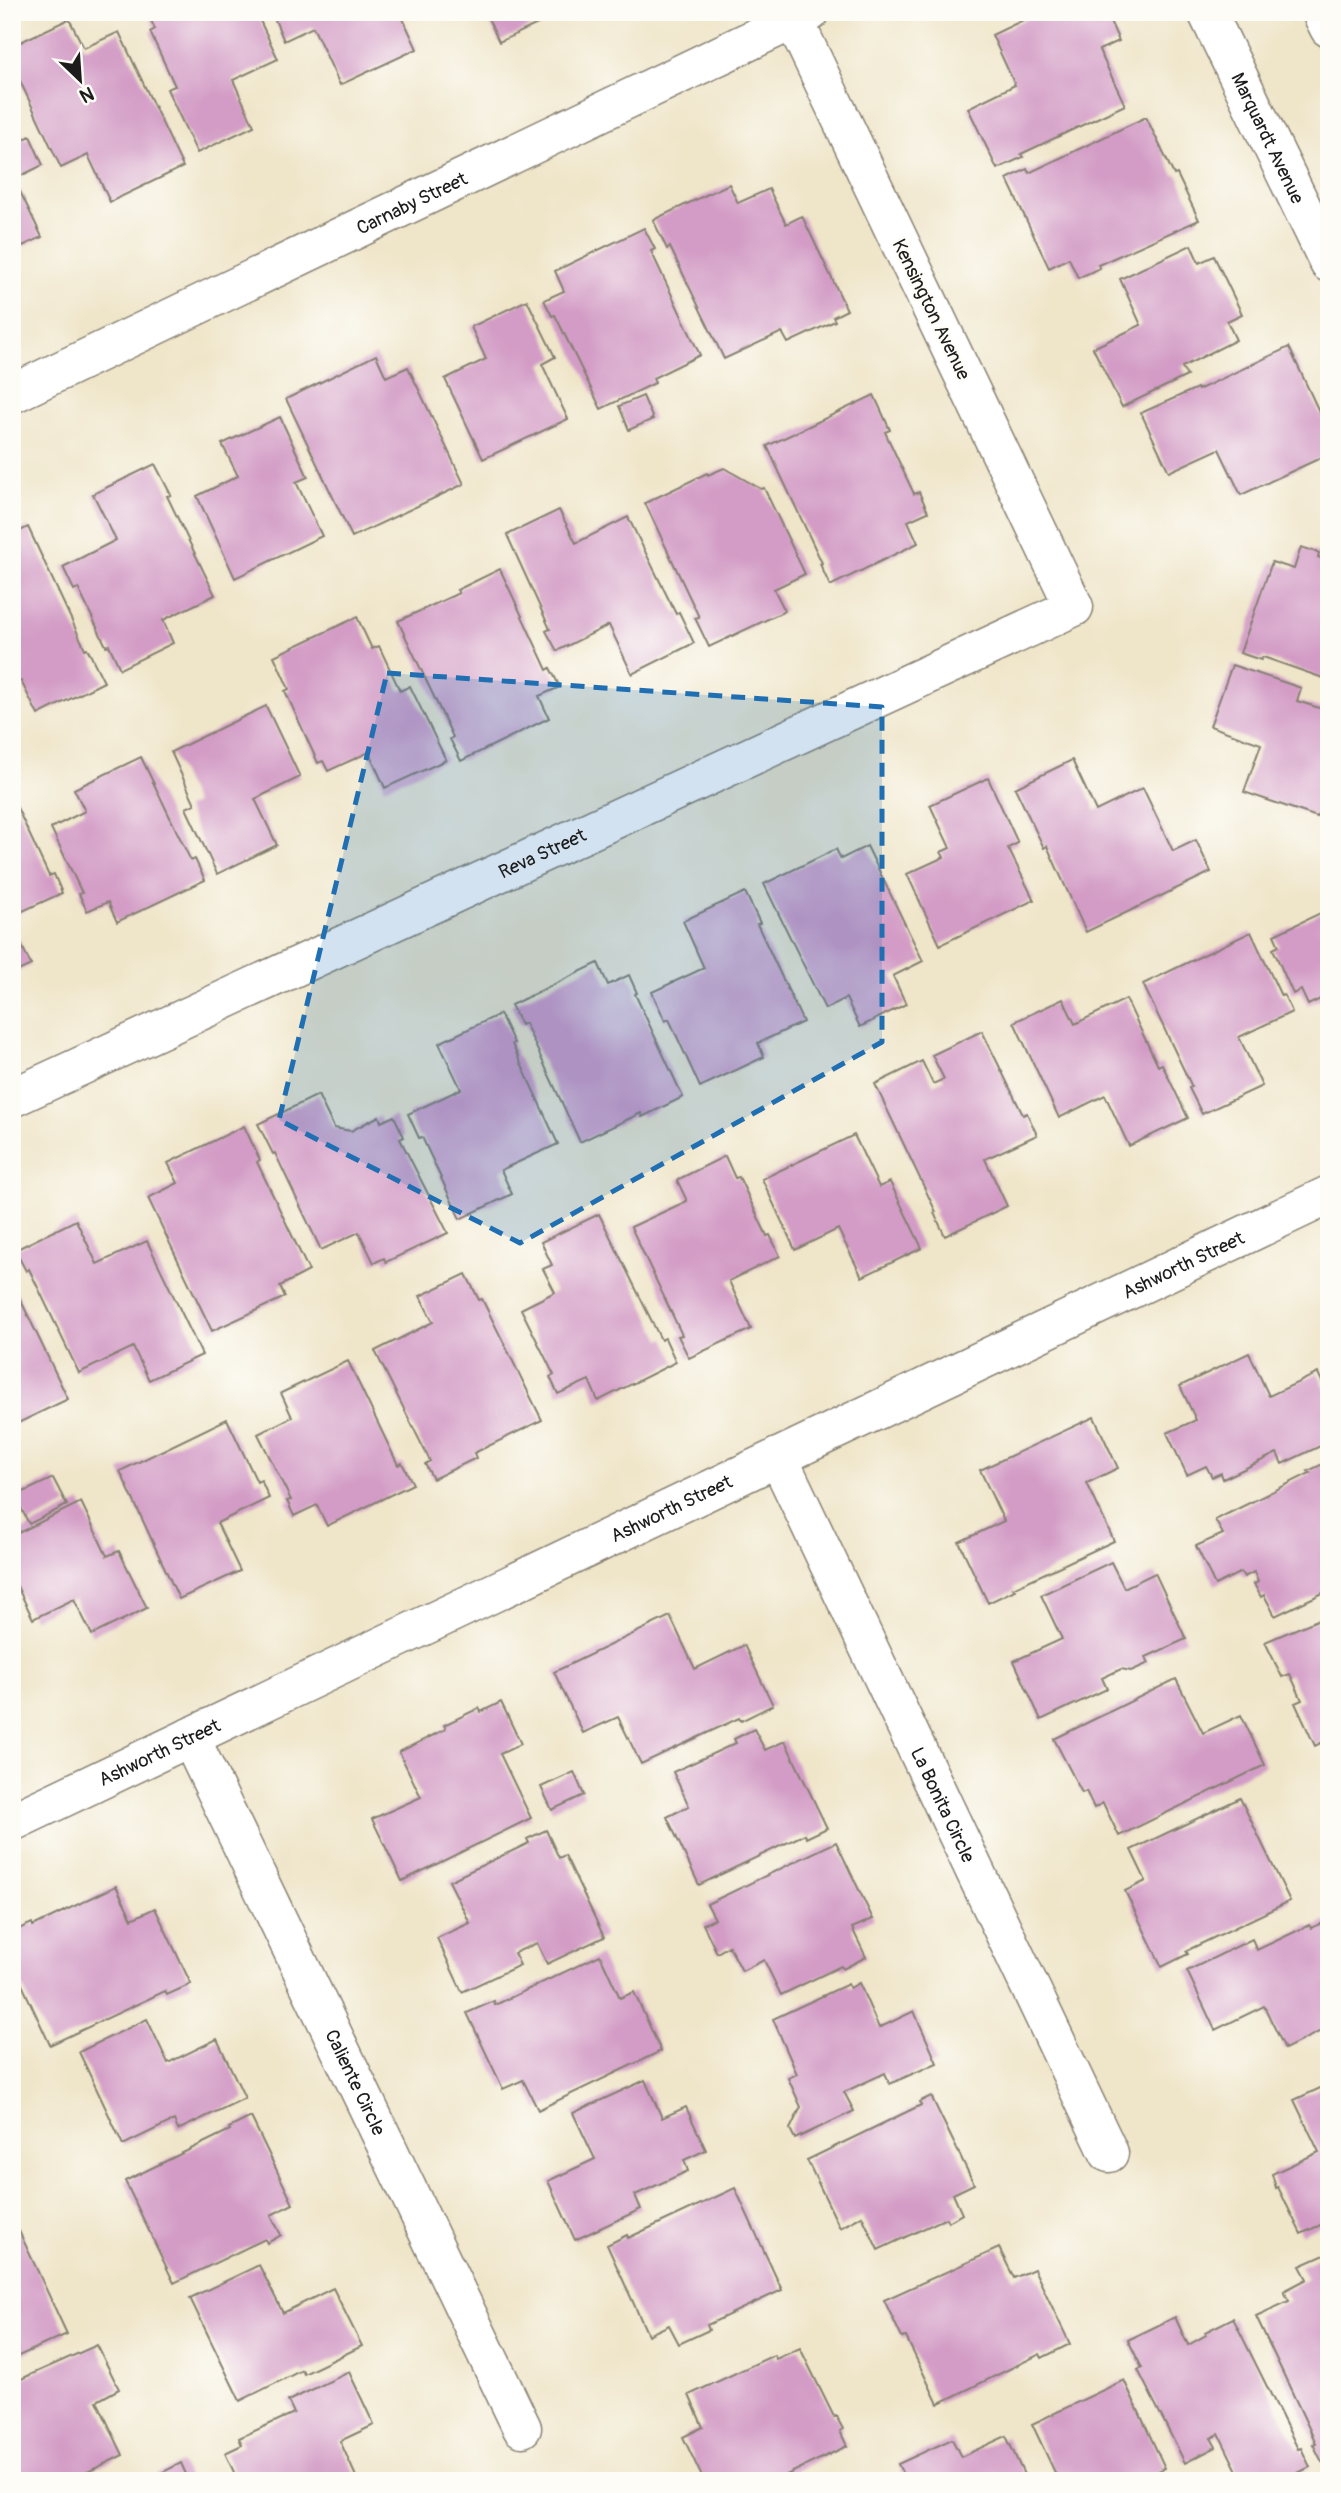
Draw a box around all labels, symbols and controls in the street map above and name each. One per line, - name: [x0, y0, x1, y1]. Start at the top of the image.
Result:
- north arrow: [46, 46, 116, 116]
- street label: Marquardt Avenue: [1225, 69, 1310, 208]
- text: N: [76, 81, 98, 108]
- street label: Carnaby Street: [353, 167, 472, 240]
- street label: Kensington Avenue: [887, 235, 976, 384]
- street label: Reva Street: [495, 823, 590, 884]
- street label: Ashworth Street: [1119, 1226, 1248, 1305]
- street label: Ashworth Street: [607, 1470, 737, 1548]
- street label: Ashworth Street: [95, 1714, 225, 1792]
- street label: La Bonita Circle: [905, 1744, 980, 1867]
- street label: Caliente Circle: [319, 2026, 391, 2140]

